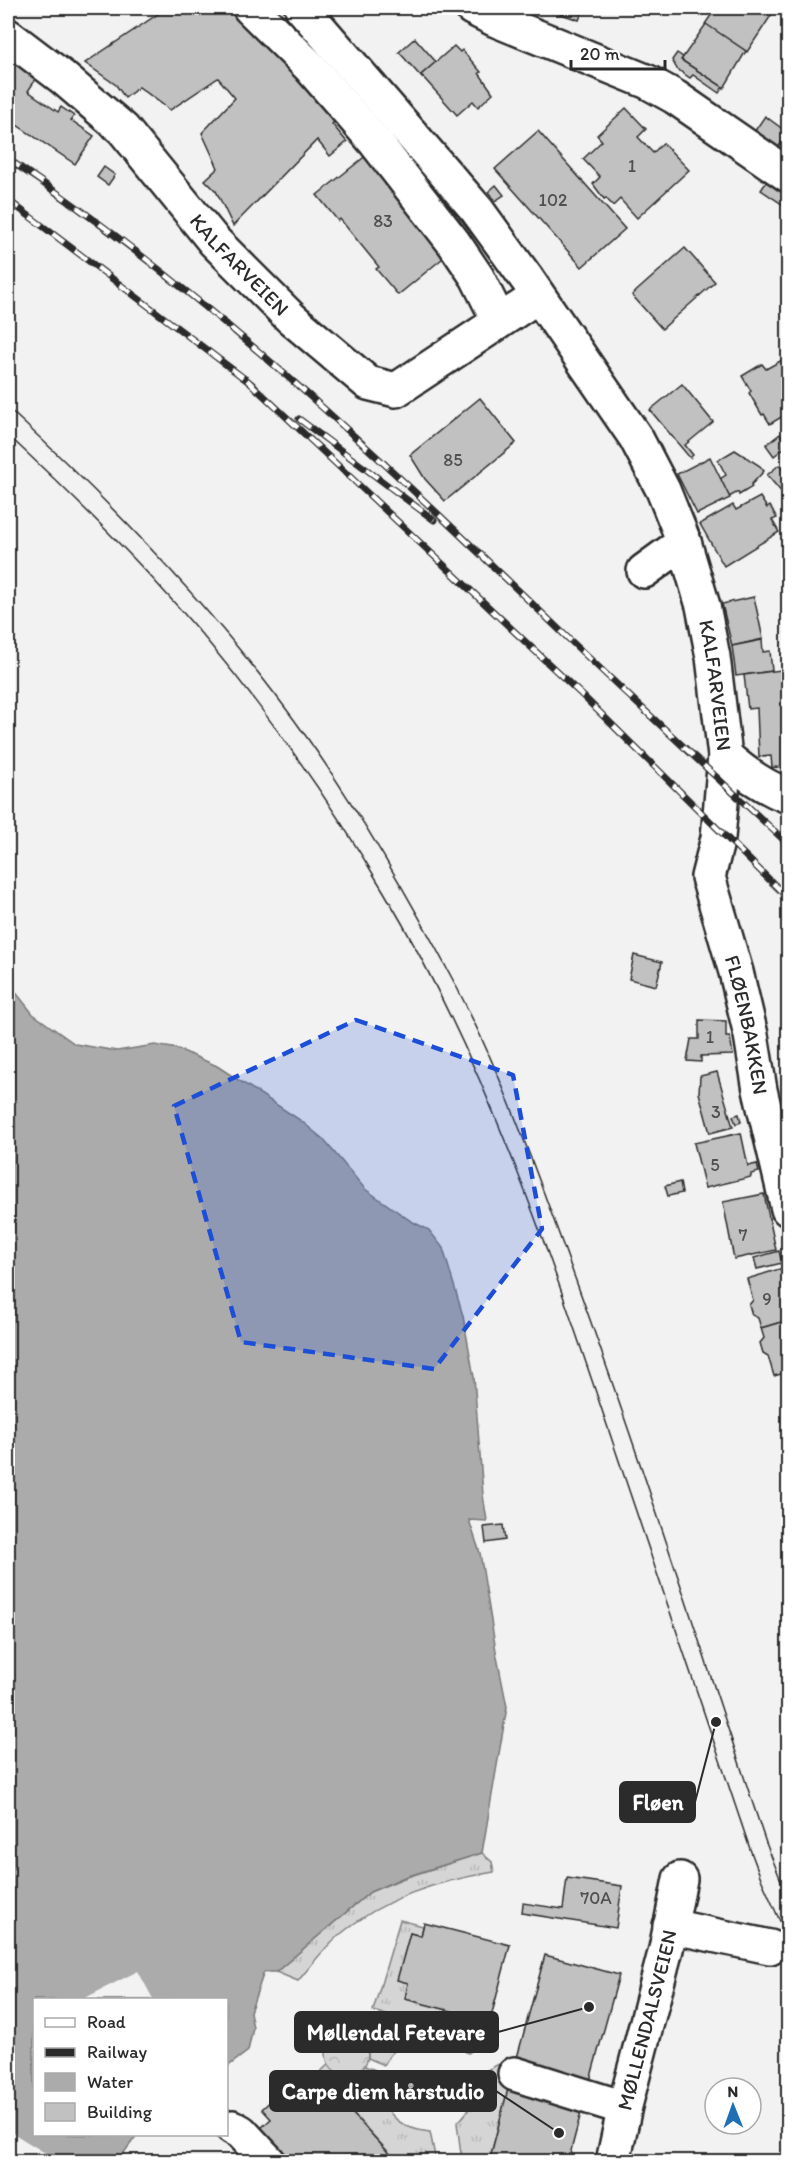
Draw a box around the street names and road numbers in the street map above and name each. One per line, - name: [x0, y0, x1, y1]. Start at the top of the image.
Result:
- street label: KALFARVEIEN: [185, 208, 294, 321]
- street label: KALFARVEIEN: [694, 617, 737, 752]
- street label: FLØENBAKKEN: [720, 952, 774, 1096]
- street label: MØLLENDALSVEIEN: [611, 1927, 682, 2113]

